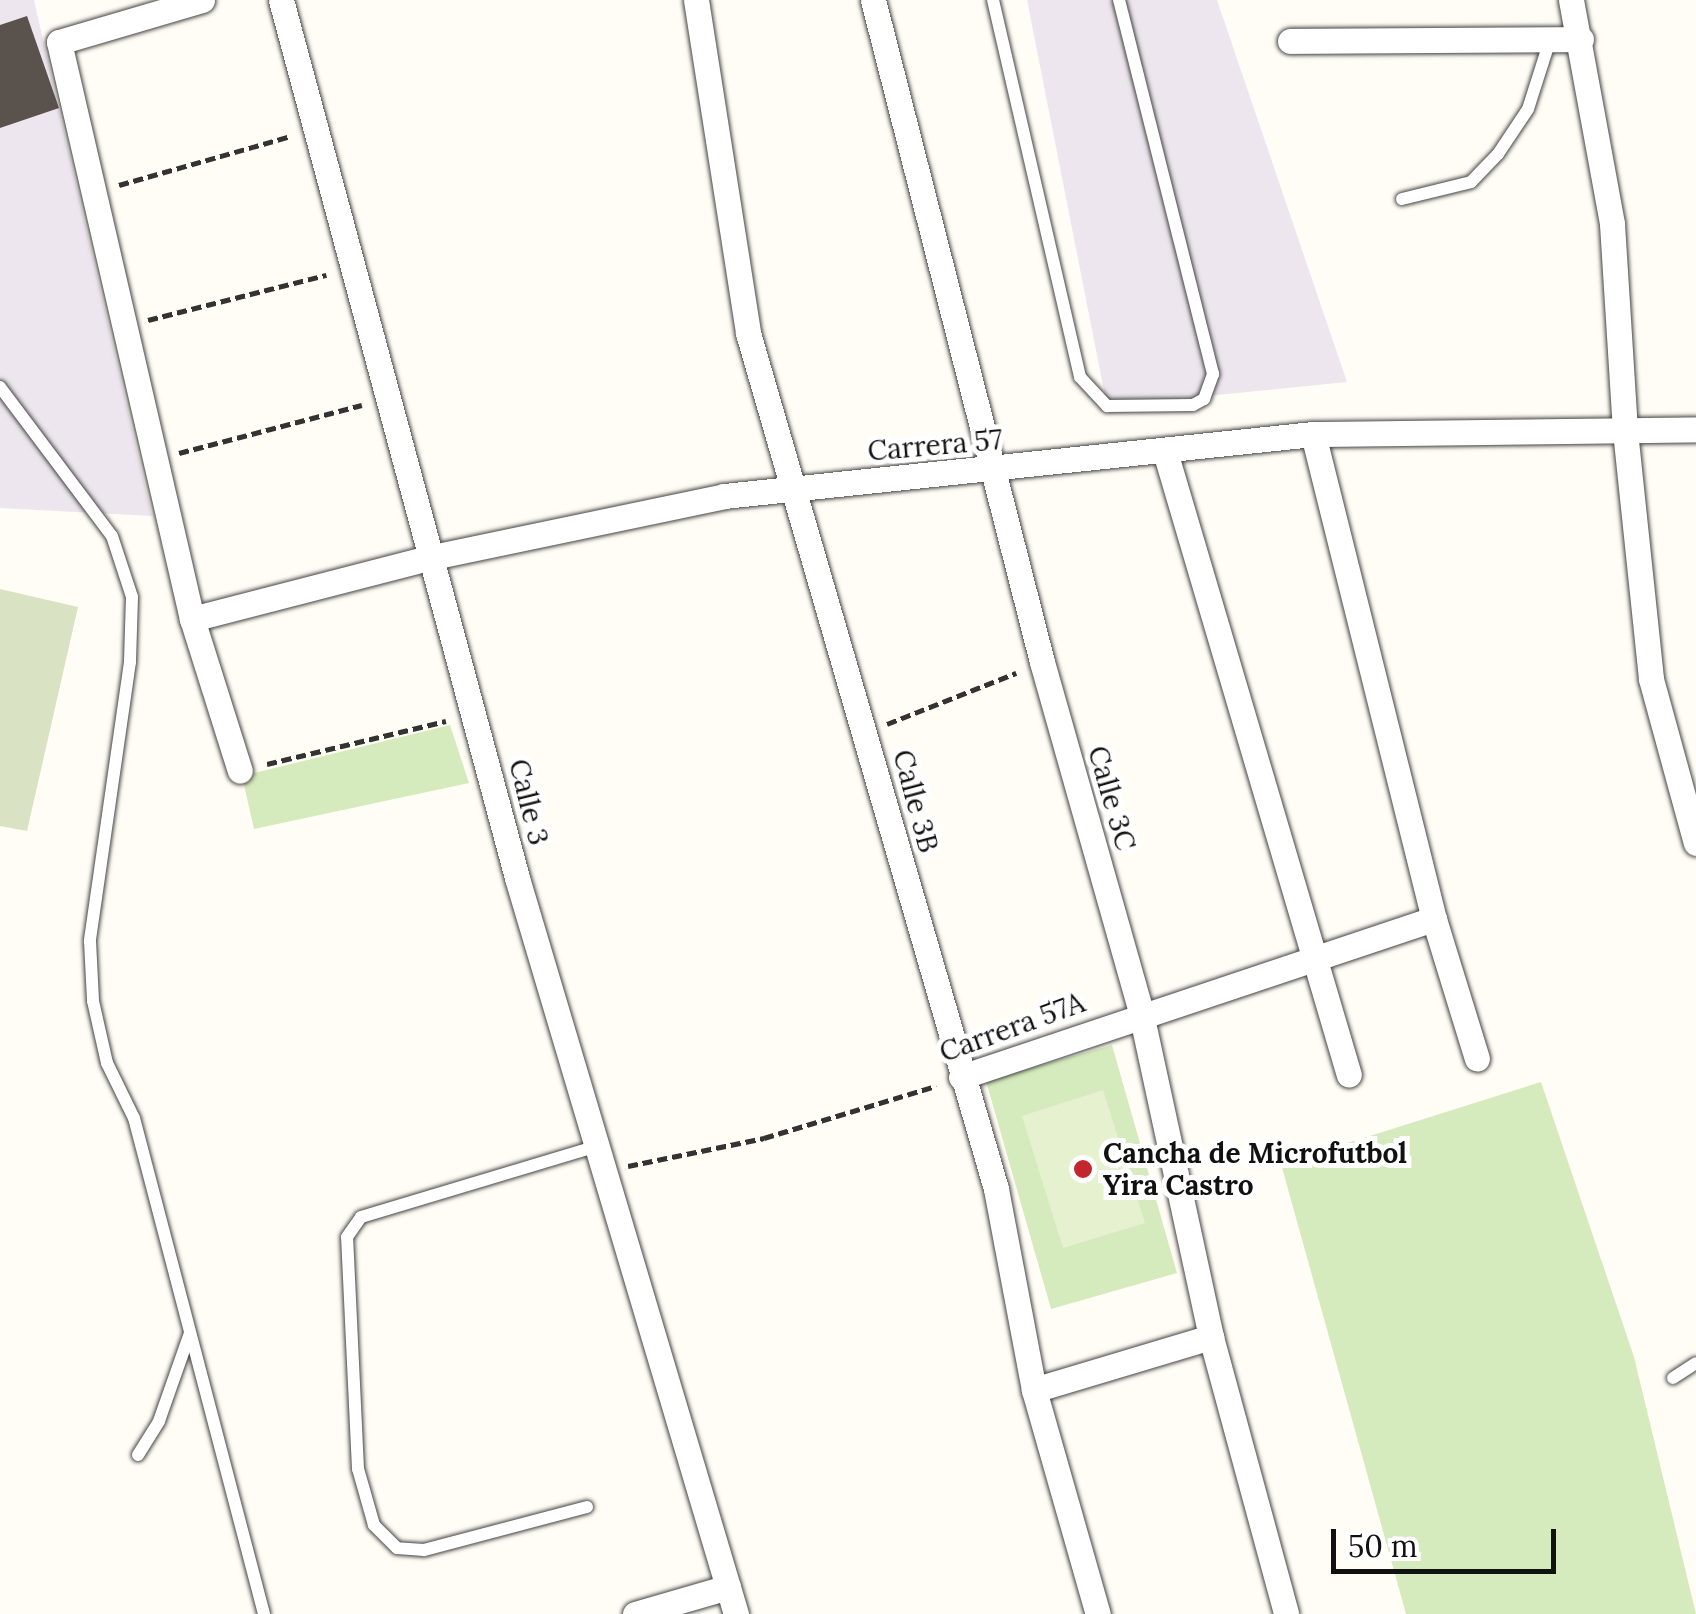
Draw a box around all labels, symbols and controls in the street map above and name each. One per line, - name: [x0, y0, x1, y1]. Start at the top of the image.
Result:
- street label: Carrera 57: [866, 422, 1004, 468]
- street label: Calle 3C: [1081, 742, 1143, 854]
- street label: Calle 3B: [886, 746, 946, 856]
- street label: Calle 3: [502, 756, 556, 848]
- street label: Carrera 57A: [935, 985, 1089, 1069]
- place label: Cancha de Microfutbol Yira Castro: [1103, 1136, 1407, 1202]
- marker: Cancha de Microfutbol Yira Castro: [1072, 1158, 1094, 1180]
- scale bar: [1336, 1509, 1561, 1571]
- text: 50 m: [1348, 1527, 1418, 1565]

